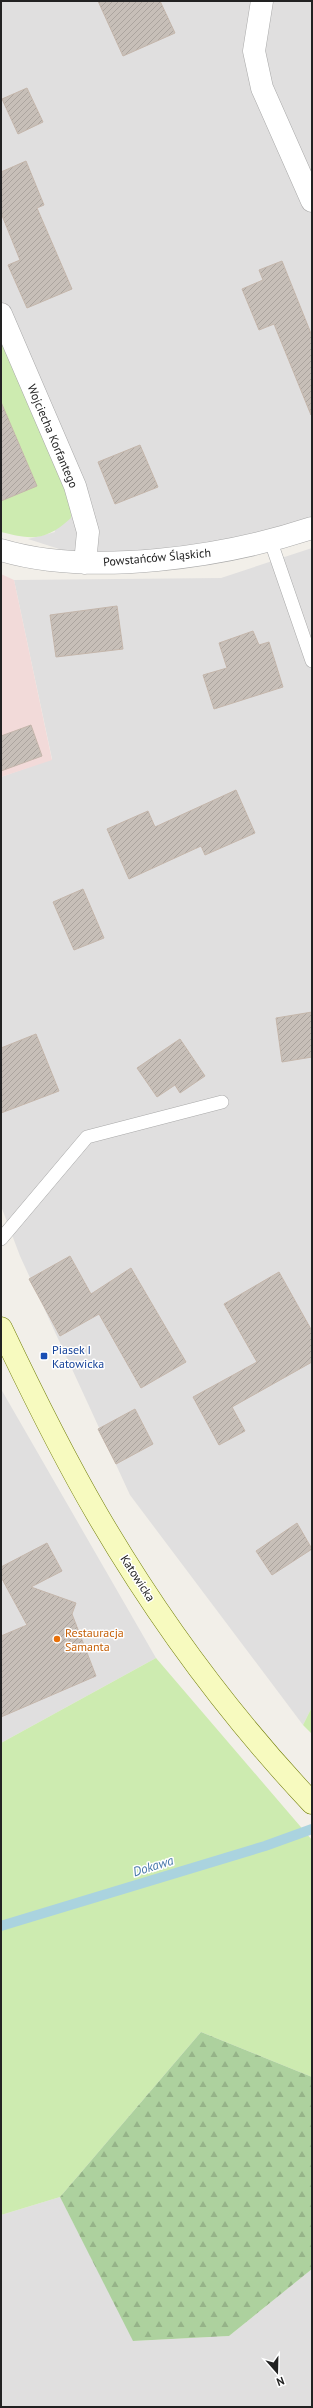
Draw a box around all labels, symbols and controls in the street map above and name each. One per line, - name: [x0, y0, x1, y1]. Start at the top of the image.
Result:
- street label: Wojciecha Korfantego: [24, 382, 82, 490]
- street label: Powstańców Śląskich: [103, 545, 211, 569]
- place label: Piasek I Katowicka: [52, 1342, 104, 1371]
- marker: Piasek I Katowicka: [39, 1351, 49, 1361]
- street label: Katowicka: [117, 1552, 159, 1604]
- place label: Restauracja Samanta: [65, 1625, 124, 1654]
- marker: Restauracja Samanta: [52, 1634, 62, 1644]
- water label: Dokawa: [131, 1852, 176, 1880]
- north arrow: [257, 2352, 297, 2392]
- text: N: [275, 2374, 286, 2389]

